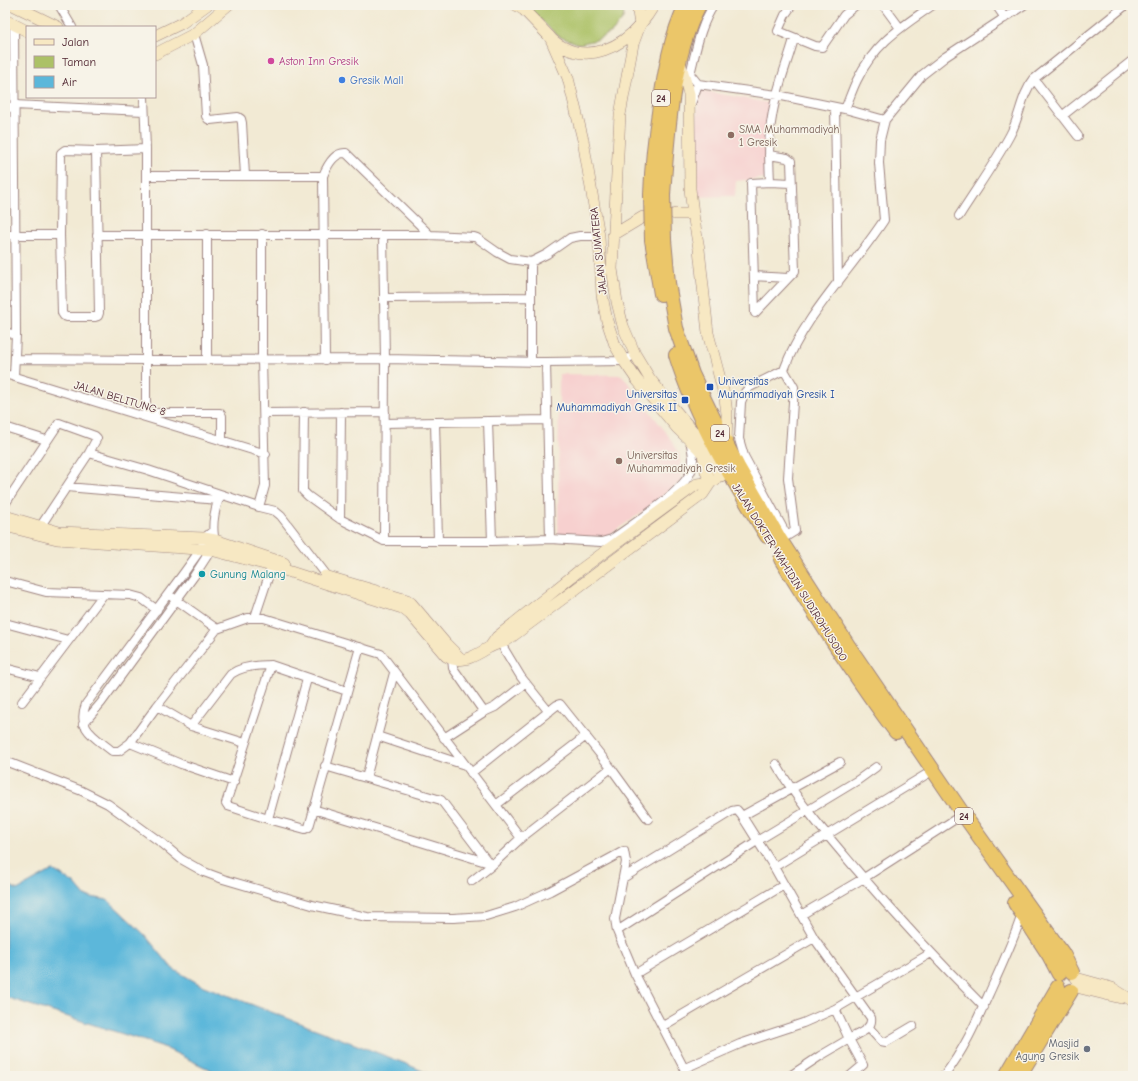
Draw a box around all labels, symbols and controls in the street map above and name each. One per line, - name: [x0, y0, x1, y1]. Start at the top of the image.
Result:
- legend: [26, 26, 156, 98]
- text: Jalan: [62, 35, 89, 49]
- text: Taman: [62, 55, 96, 69]
- place label: Aston Inn Gresik: [279, 55, 359, 68]
- marker: Aston Inn Gresik: [266, 56, 276, 66]
- place label: Gresik Mall: [350, 74, 403, 87]
- text: Air: [62, 75, 77, 89]
- marker: Gresik Mall: [337, 75, 347, 85]
- road number: 24: [652, 90, 670, 106]
- place label: SMA Muhammadiyah 1 Gresik: [739, 123, 839, 149]
- marker: SMA Muhammadiyah 1 Gresik: [726, 130, 736, 140]
- street label: JALAN SUMATERA: [587, 206, 610, 295]
- place label: Universitas Muhammadiyah Gresik I: [718, 375, 835, 401]
- street label: JALAN BELITUNG 8: [72, 378, 168, 419]
- marker: Universitas Muhammadiyah Gresik I: [705, 382, 715, 392]
- place label: Universitas Muhammadiyah Gresik II: [556, 388, 677, 414]
- marker: Universitas Muhammadiyah Gresik II: [680, 395, 690, 405]
- road number: 24: [711, 425, 729, 441]
- place label: Universitas Muhammadiyah Gresik: [627, 449, 736, 475]
- marker: Universitas Muhammadiyah Gresik: [614, 456, 624, 466]
- street label: JALAN DOKTER WAHIDIN SUDIROHUSODO: [729, 481, 850, 664]
- place label: Gunung Malang: [210, 568, 286, 581]
- marker: Gunung Malang: [197, 569, 207, 579]
- road number: 24: [955, 808, 973, 824]
- place label: Masjid Agung Gresik: [1016, 1037, 1080, 1063]
- marker: Masjid Agung Gresik: [1082, 1044, 1092, 1054]

